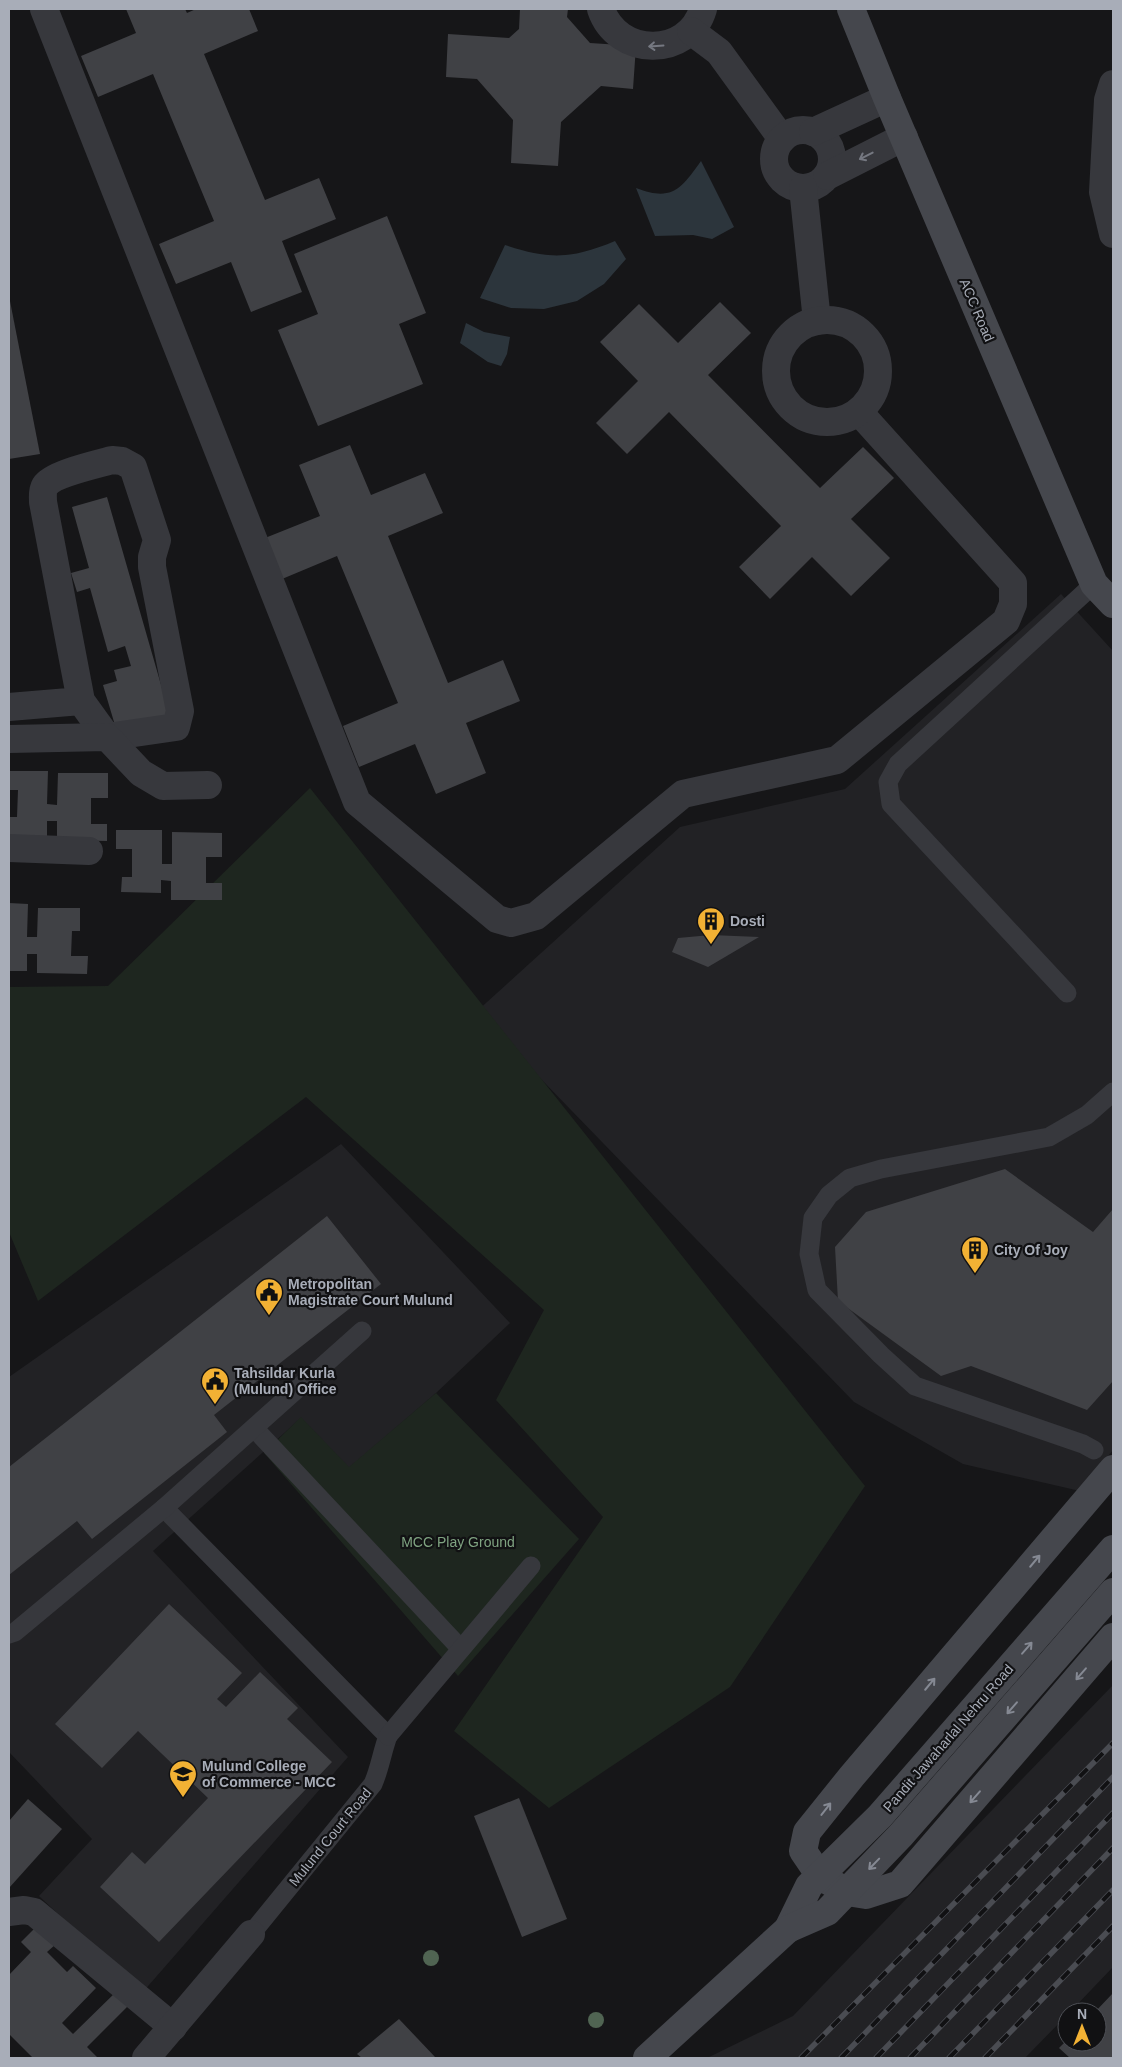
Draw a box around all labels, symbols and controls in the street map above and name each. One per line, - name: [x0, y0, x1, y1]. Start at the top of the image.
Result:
- one-way arrow: [648, 41, 664, 50]
- one-way arrow: [858, 151, 873, 161]
- street label: ACC Road: [957, 276, 997, 344]
- building icon: Dosti: [696, 906, 726, 945]
- place label: Dosti: [730, 913, 765, 929]
- building icon: City Of Joy: [960, 1235, 990, 1274]
- place label: City Of Joy: [994, 1242, 1068, 1258]
- place label: Metropolitan Magistrate Court Mulund: [288, 1276, 453, 1308]
- public building icon: Metropolitan Magistrate Court Mulund: [254, 1277, 284, 1316]
- place label: Tahsildar Kurla (Mulund) Office: [234, 1365, 337, 1397]
- public building icon: Tahsildar Kurla (Mulund) Office: [200, 1366, 230, 1405]
- park label: MCC Play Ground: [401, 1534, 515, 1550]
- one-way arrow: [1029, 1554, 1041, 1567]
- one-way arrow: [1022, 1641, 1033, 1654]
- street label: Pandit Jawaharlal Nehru Road: [880, 1661, 1016, 1815]
- one-way arrow: [1076, 1667, 1087, 1680]
- one-way arrow: [924, 1678, 936, 1691]
- one-way arrow: [1007, 1701, 1018, 1714]
- place label: Mulund College of Commerce - MCC: [202, 1758, 336, 1790]
- school or university icon: Mulund College of Commerce - MCC: [168, 1759, 198, 1798]
- street label: Mulund Court Road: [286, 1785, 374, 1889]
- one-way arrow: [970, 1790, 981, 1803]
- one-way arrow: [821, 1802, 831, 1816]
- one-way arrow: [868, 1857, 880, 1870]
- north arrow: [1057, 2002, 1107, 2052]
- text: N: [1077, 2006, 1087, 2022]

